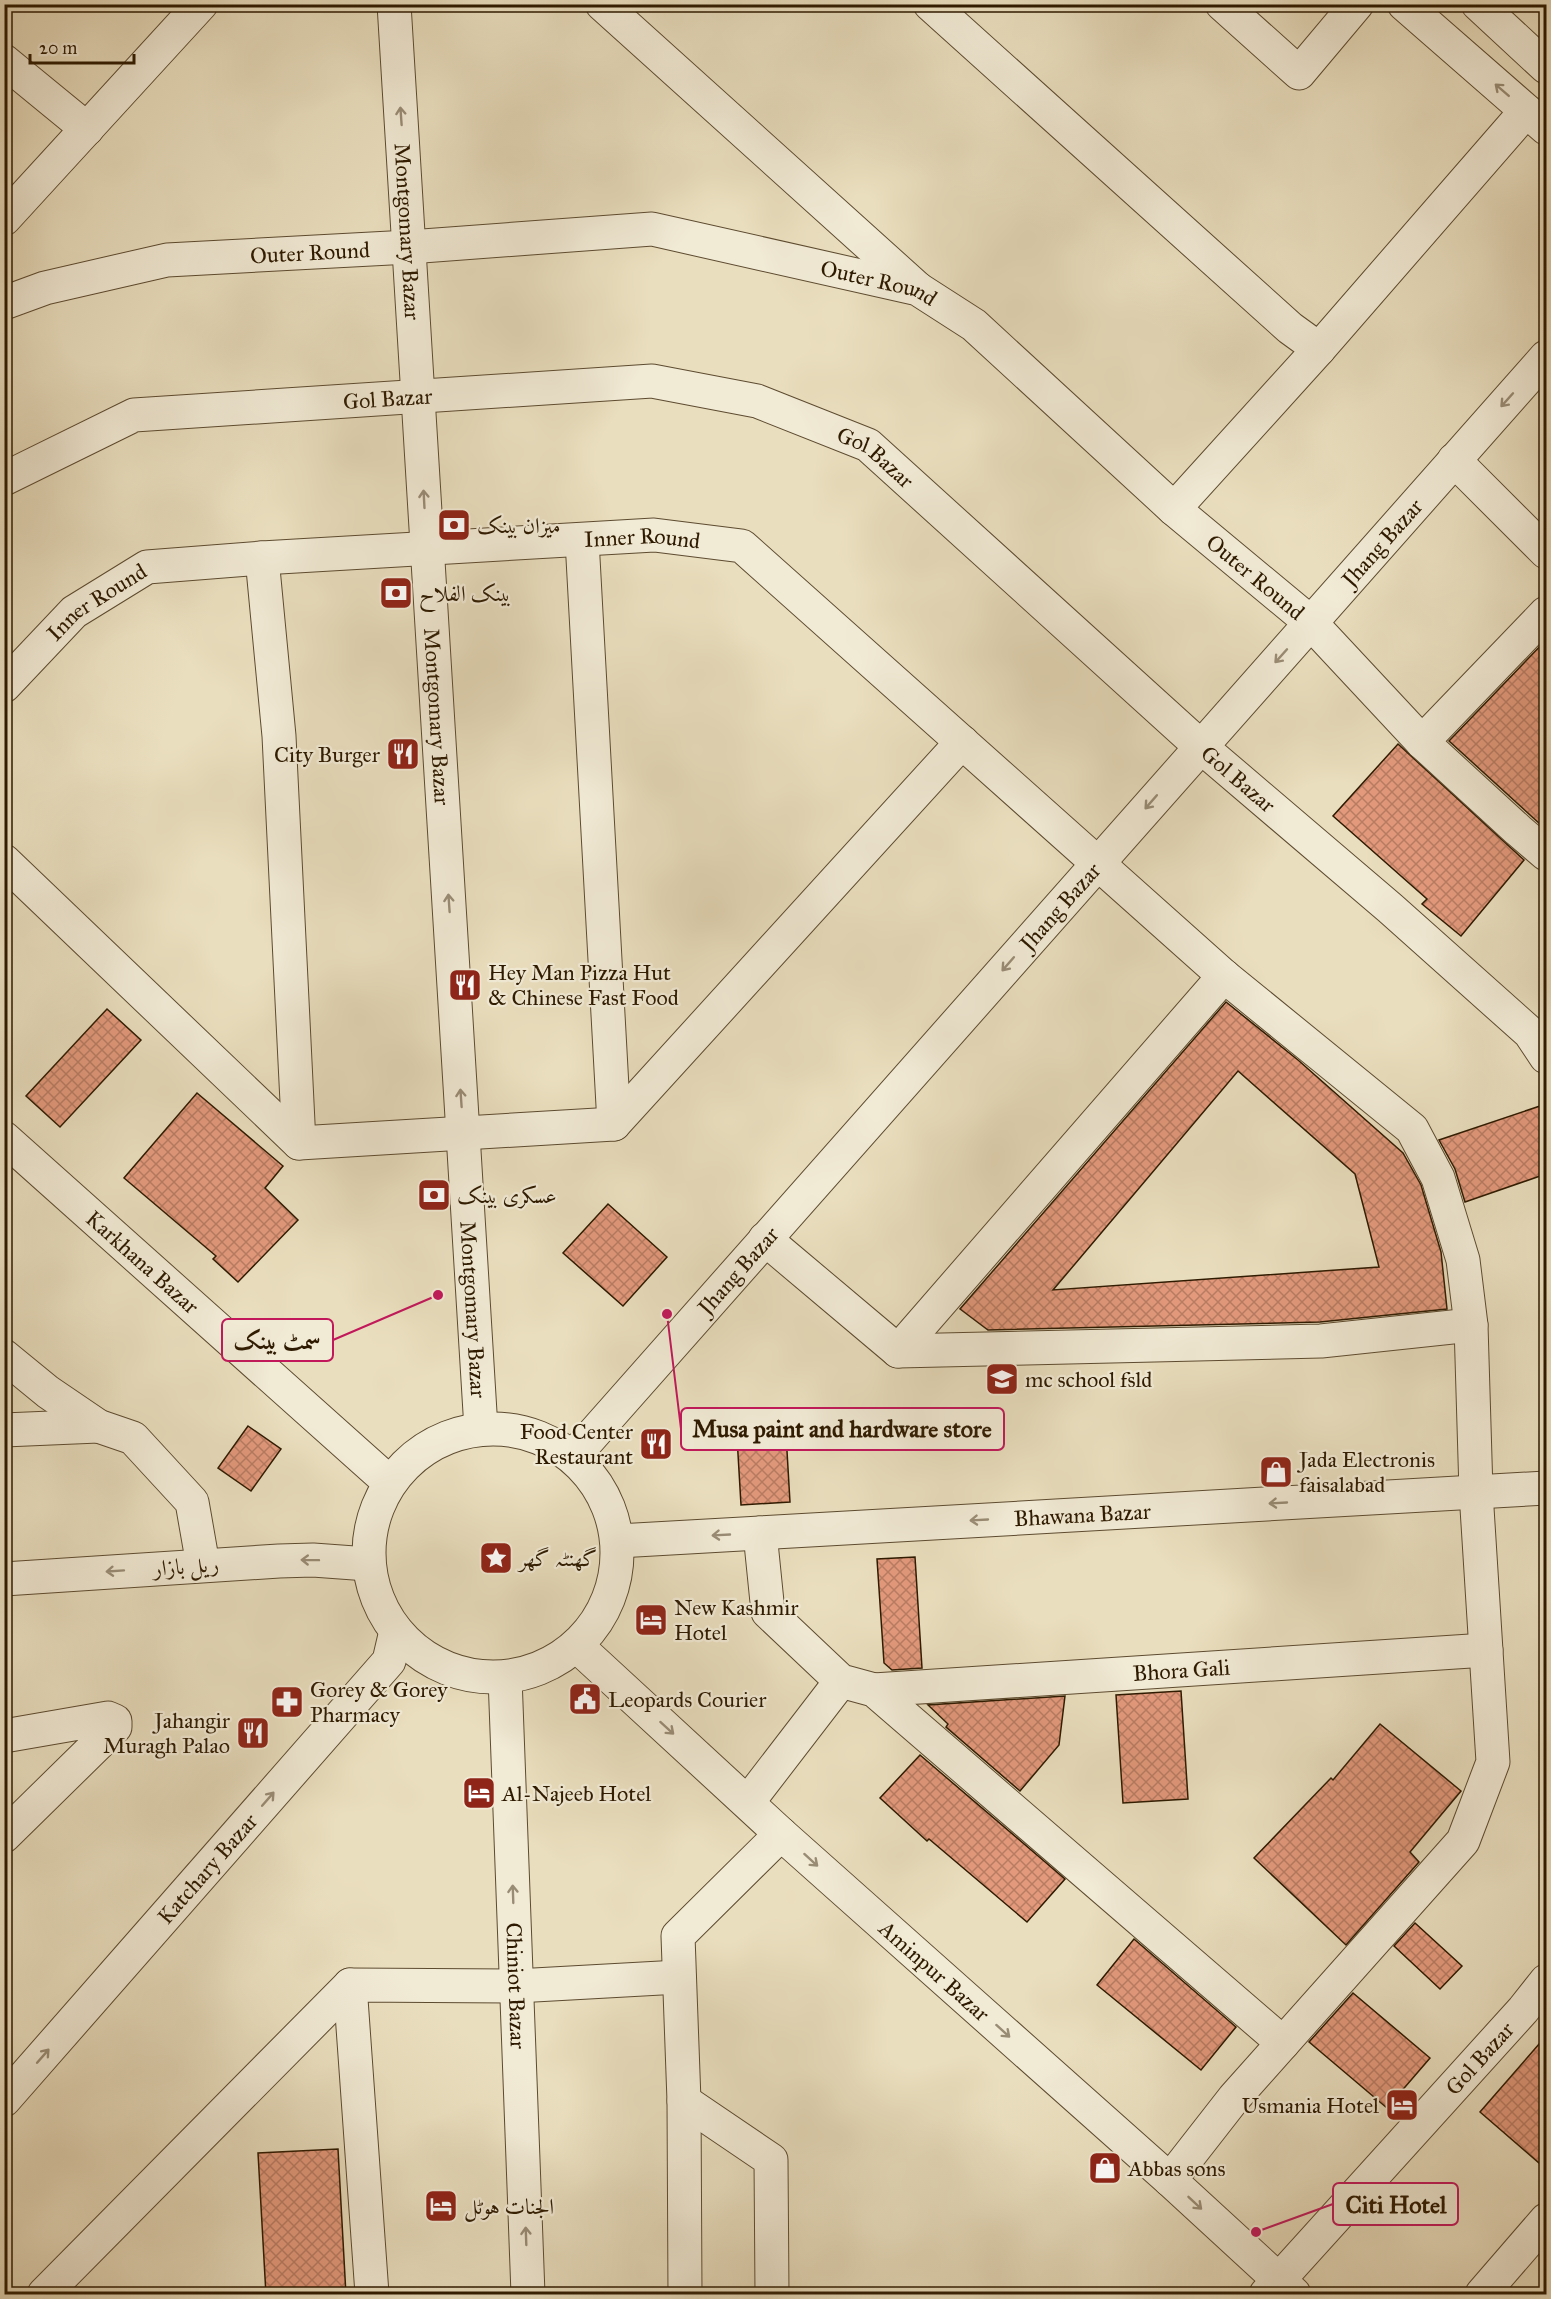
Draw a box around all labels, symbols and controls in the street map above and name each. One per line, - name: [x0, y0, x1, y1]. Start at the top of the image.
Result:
- scale bar: [30, 27, 134, 65]
- text: 20 m: [39, 37, 77, 59]
- one-way arrow: [1494, 83, 1510, 96]
- one-way arrow: [395, 106, 406, 126]
- street label: Montgomary Bazar: [389, 142, 427, 322]
- street label: Outer Round: [249, 236, 370, 269]
- street label: Outer Round: [818, 254, 942, 311]
- street label: Gol Bazar: [342, 382, 434, 415]
- one-way arrow: [1500, 392, 1514, 407]
- street label: Gol Bazar: [833, 421, 920, 494]
- one-way arrow: [418, 490, 429, 509]
- street label: Jhang Bazar: [1334, 492, 1429, 594]
- bank icon: میزان بینک: [436, 507, 472, 543]
- place label: میزان بینک: [477, 512, 561, 539]
- street label: Inner Round: [583, 521, 702, 554]
- street label: Outer Round: [1201, 528, 1310, 625]
- street label: Inner Round: [41, 557, 151, 646]
- bank icon: بینک الفلاح: [378, 575, 414, 611]
- place label: بینک الفلاح: [419, 580, 511, 613]
- street label: Montgomary Bazar: [419, 627, 456, 807]
- one-way arrow: [1274, 648, 1287, 664]
- restaurant icon: City Burger: [385, 736, 421, 772]
- street label: Gol Bazar: [1196, 739, 1282, 819]
- place label: City Burger: [274, 741, 381, 768]
- one-way arrow: [1144, 794, 1158, 809]
- street label: Jhang Bazar: [1012, 856, 1107, 958]
- one-way arrow: [443, 894, 454, 914]
- one-way arrow: [1001, 956, 1015, 971]
- place label: Hey Man Pizza Hut & Chinese Fast Food: [488, 959, 679, 1011]
- restaurant icon: Hey Man Pizza Hut & Chinese Fast Food: [447, 967, 483, 1003]
- one-way arrow: [455, 1088, 466, 1108]
- bank icon: عسکری بینک: [416, 1177, 452, 1213]
- place label: عسکری بینک: [457, 1182, 557, 1209]
- street label: Karkhana Bazar: [81, 1204, 205, 1320]
- street label: Montgomary Bazar: [455, 1220, 493, 1400]
- street label: Jhang Bazar: [690, 1220, 785, 1322]
- callout: سمٹ بینک: [222, 1319, 333, 1361]
- text: سمٹ بینک: [233, 1326, 321, 1356]
- school or university icon: mc school fsld: [984, 1361, 1020, 1397]
- place label: mc school fsld: [1025, 1366, 1152, 1393]
- callout: Musa paint and hardware store: [681, 1408, 1004, 1450]
- text: Musa paint and hardware store: [692, 1414, 992, 1444]
- place label: Food Center Restaurant: [520, 1418, 634, 1470]
- restaurant icon: Food Center Restaurant: [638, 1426, 674, 1462]
- place label: Jada Electronis faisalabad: [1297, 1446, 1435, 1498]
- shop icon: Jada Electronis faisalabad: [1258, 1454, 1294, 1490]
- street label: Bhawana Bazar: [1013, 1497, 1152, 1532]
- one-way arrow: [1269, 1498, 1289, 1509]
- one-way arrow: [969, 1515, 989, 1526]
- one-way arrow: [712, 1530, 732, 1541]
- place icon: گھنٹہ گھر: [478, 1540, 514, 1576]
- place label: گھنٹہ گھر: [517, 1545, 597, 1573]
- street label: ریل بازار: [150, 1550, 220, 1584]
- one-way arrow: [301, 1554, 321, 1566]
- one-way arrow: [106, 1566, 126, 1577]
- place label: New Kashmir Hotel: [674, 1594, 799, 1646]
- hotel icon: New Kashmir Hotel: [633, 1602, 669, 1638]
- street label: Bhora Gali: [1132, 1653, 1231, 1687]
- place label: Gorey & Gorey Pharmacy: [310, 1676, 448, 1728]
- public building icon: Leopards Courier: [567, 1681, 603, 1717]
- pharmacy icon: Gorey & Gorey Pharmacy: [269, 1684, 305, 1720]
- place label: Leopards Courier: [608, 1686, 767, 1713]
- place label: Jahangir Muragh Palao: [103, 1707, 231, 1759]
- restaurant icon: Jahangir Muragh Palao: [235, 1715, 271, 1751]
- one-way arrow: [659, 1721, 674, 1735]
- hotel icon: Al-Najeeb Hotel: [461, 1775, 497, 1811]
- place label: Al-Najeeb Hotel: [501, 1780, 651, 1807]
- one-way arrow: [261, 1792, 275, 1807]
- street label: Katchary Bazar: [151, 1807, 263, 1929]
- one-way arrow: [803, 1853, 818, 1867]
- one-way arrow: [507, 1885, 519, 1905]
- street label: Aminpur Bazar: [873, 1914, 996, 2027]
- street label: Chiniot Bazar: [501, 1922, 532, 2050]
- street label: Gol Bazar: [1439, 2015, 1520, 2100]
- one-way arrow: [995, 2024, 1010, 2038]
- one-way arrow: [36, 2049, 50, 2064]
- hotel icon: Usmania Hotel: [1384, 2087, 1420, 2123]
- place label: Usmania Hotel: [1241, 2092, 1379, 2119]
- shop icon: Abbas sons: [1087, 2150, 1123, 2186]
- place label: Abbas sons: [1127, 2155, 1225, 2182]
- callout: Citi Hotel: [1333, 2183, 1458, 2225]
- hotel icon: الجنات ہوٹل: [423, 2188, 459, 2224]
- text: Citi Hotel: [1346, 2190, 1447, 2220]
- place label: الجنات ہوٹل: [464, 2193, 554, 2222]
- one-way arrow: [1188, 2196, 1203, 2211]
- one-way arrow: [520, 2227, 532, 2247]

